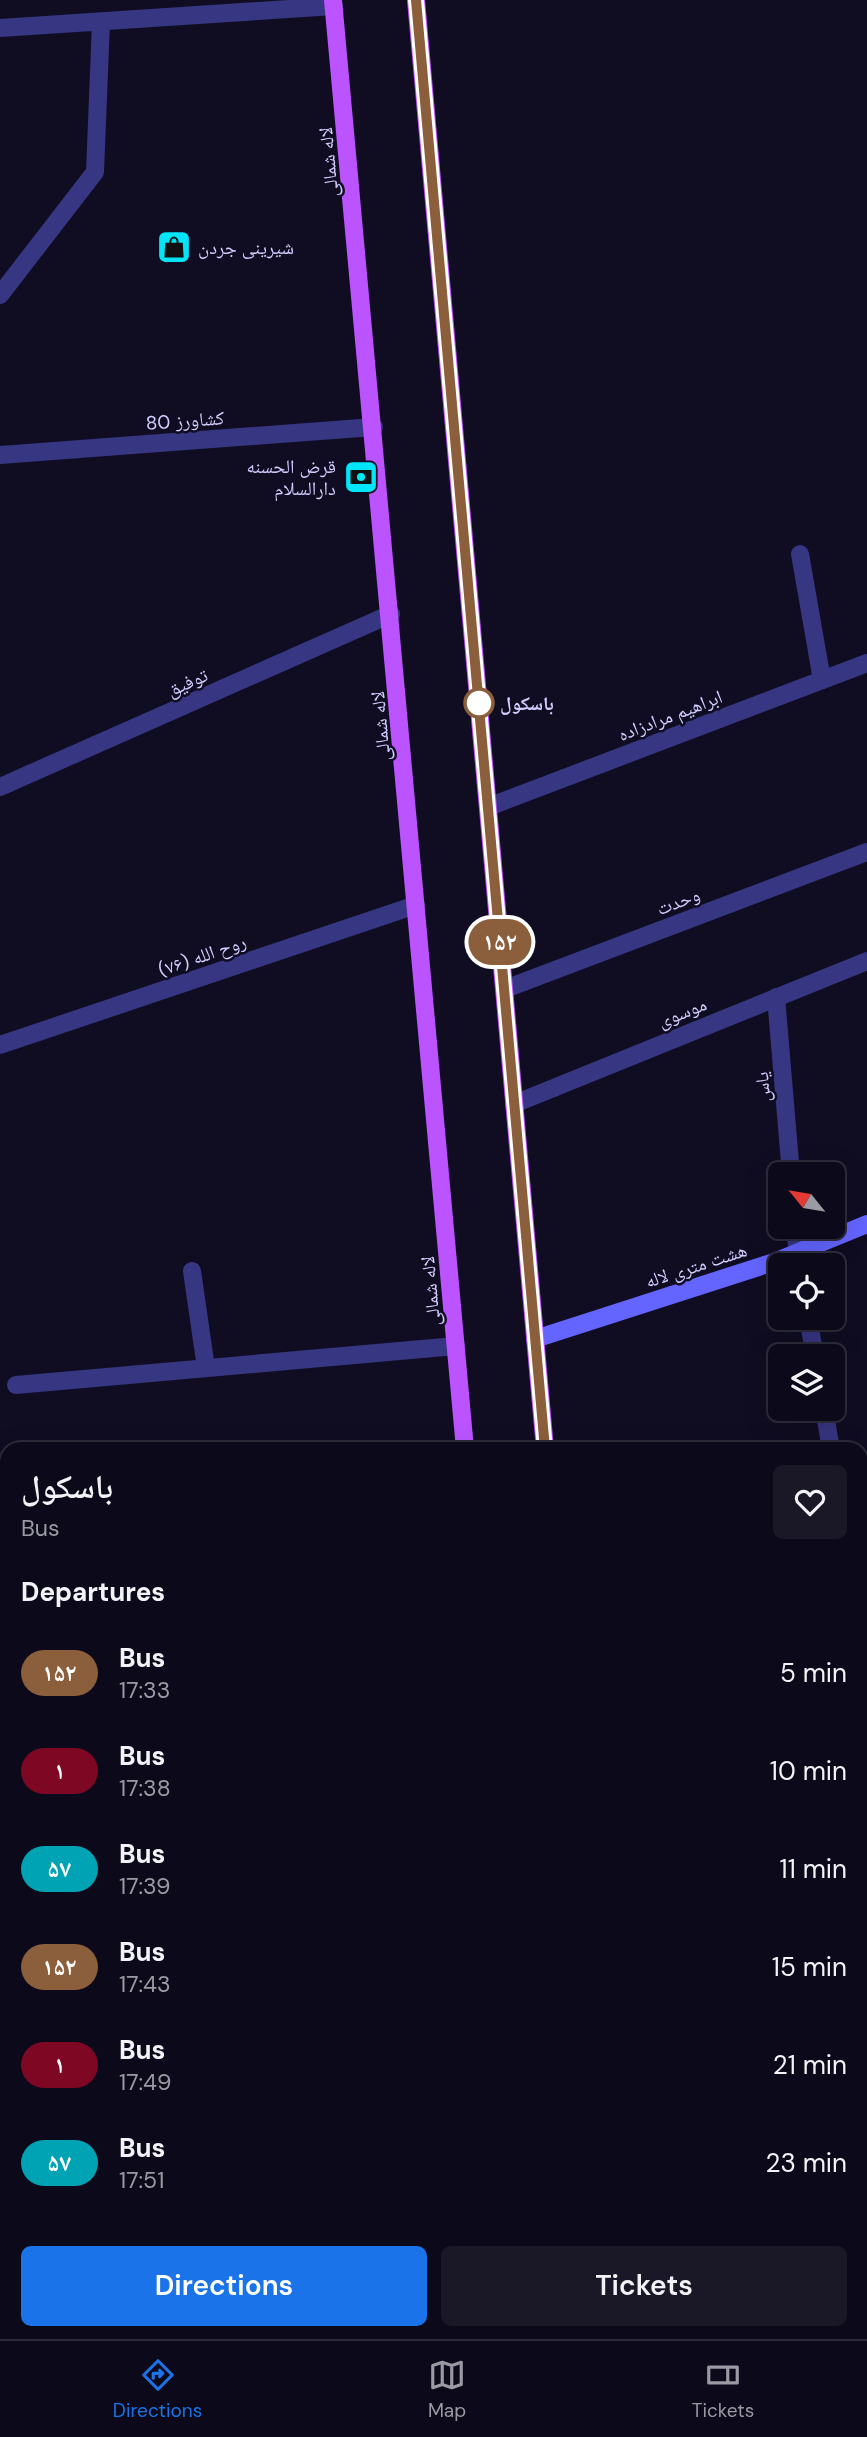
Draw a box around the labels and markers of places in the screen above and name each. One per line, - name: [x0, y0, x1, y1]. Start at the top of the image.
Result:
- shop icon: شیرینی جردن: [155, 228, 193, 266]
- place label: شیرینی جردن: [198, 235, 294, 260]
- place label: قرض الحسنه دارالسلام: [247, 454, 336, 502]
- bank icon: قرض الحسنه دارالسلام: [342, 458, 380, 496]
- marker: باسکول: [464, 688, 494, 718]
- place label: باسکول: [500, 691, 554, 716]

